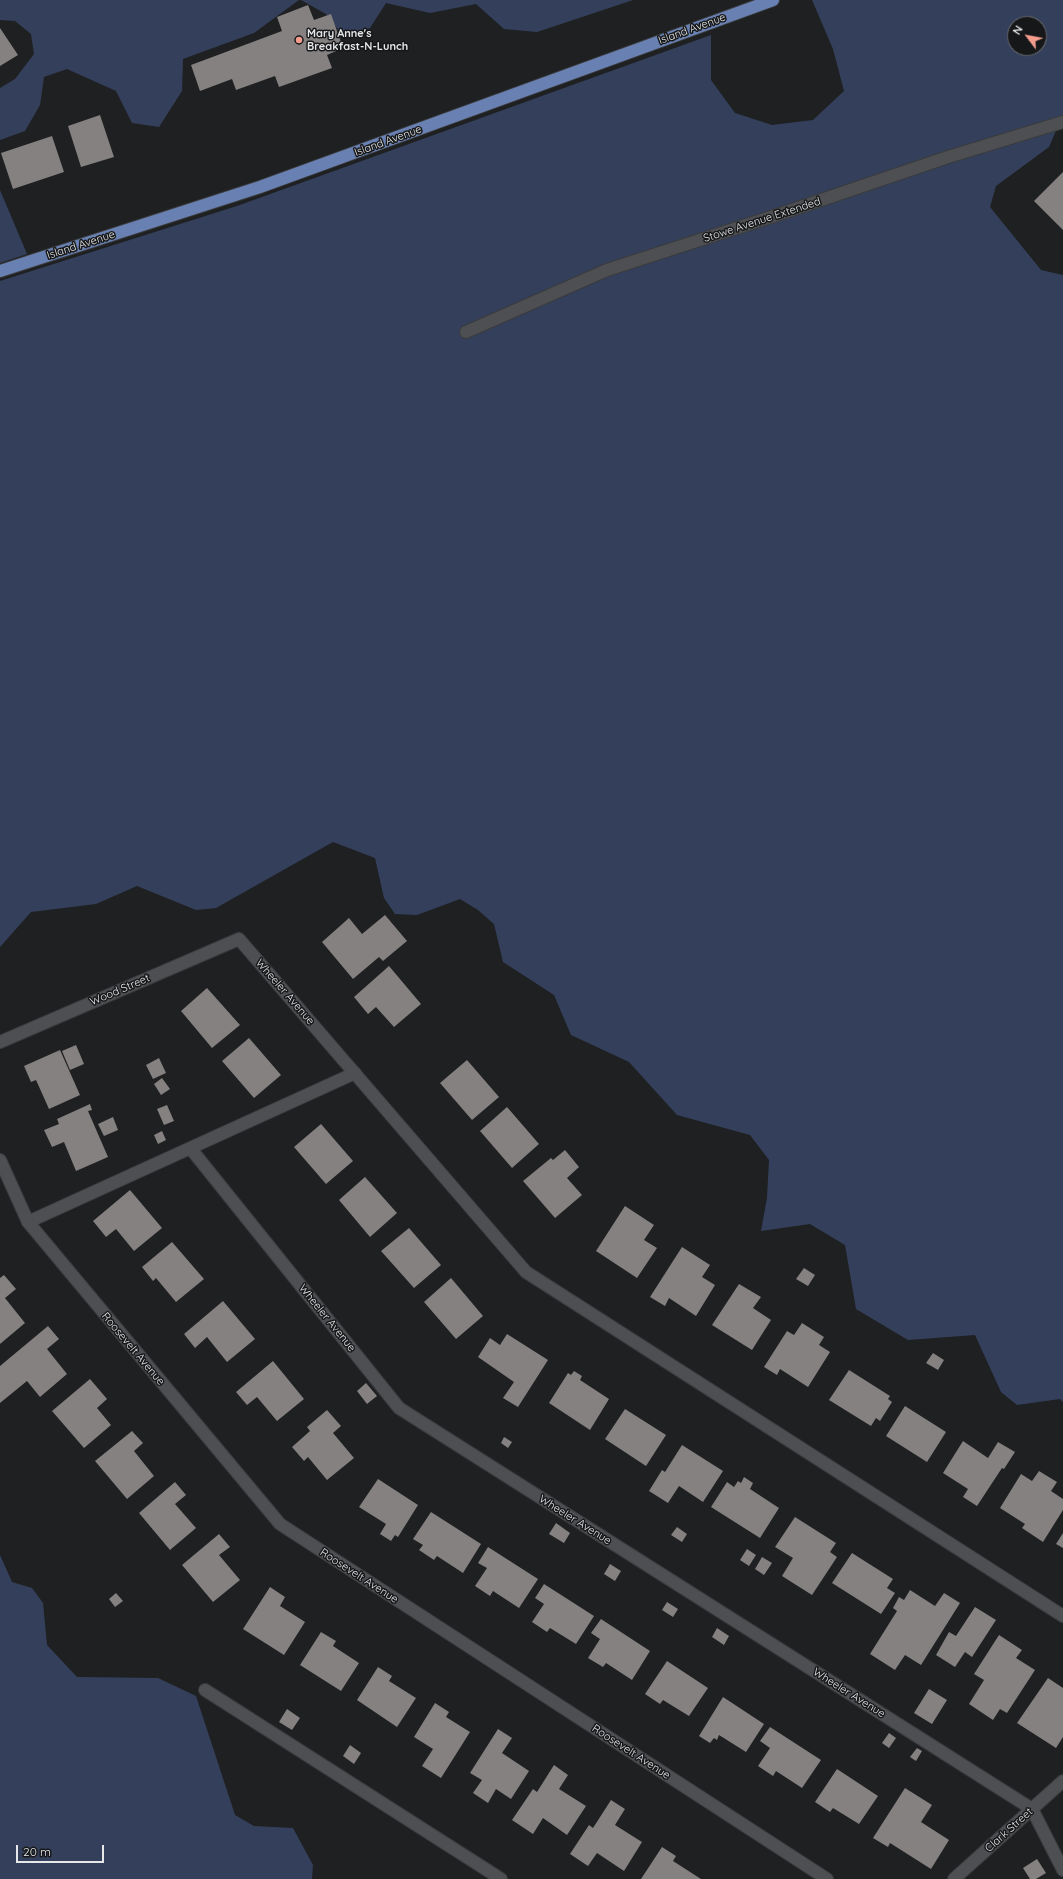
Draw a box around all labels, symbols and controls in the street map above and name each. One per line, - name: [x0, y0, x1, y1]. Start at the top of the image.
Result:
- street label: Island Avenue: [657, 11, 727, 47]
- north arrow: [1007, 16, 1047, 56]
- text: N: [1010, 23, 1026, 37]
- place label: Mary Anne's Breakfast-N-Lunch: [307, 27, 408, 53]
- marker: Mary Anne's Breakfast-N-Lunch: [294, 35, 304, 45]
- street label: Island Avenue: [353, 123, 423, 159]
- street label: Stowe Avenue Extended: [702, 195, 822, 245]
- street label: Island Avenue: [45, 228, 117, 262]
- street label: Wheeler Avenue: [253, 956, 317, 1028]
- street label: Wood Street: [88, 972, 152, 1008]
- street label: Wheeler Avenue: [296, 1282, 358, 1354]
- street label: Roosevelt Avenue: [99, 1310, 167, 1388]
- street label: Wheeler Avenue: [536, 1492, 614, 1548]
- street label: Roosevelt Avenue: [317, 1546, 401, 1606]
- street label: Wheeler Avenue: [810, 1665, 888, 1721]
- street label: Roosevelt Avenue: [589, 1722, 673, 1782]
- street label: Clark Street: [982, 1805, 1036, 1855]
- scale bar: [18, 1837, 106, 1863]
- text: 20 m: [23, 1844, 51, 1859]

